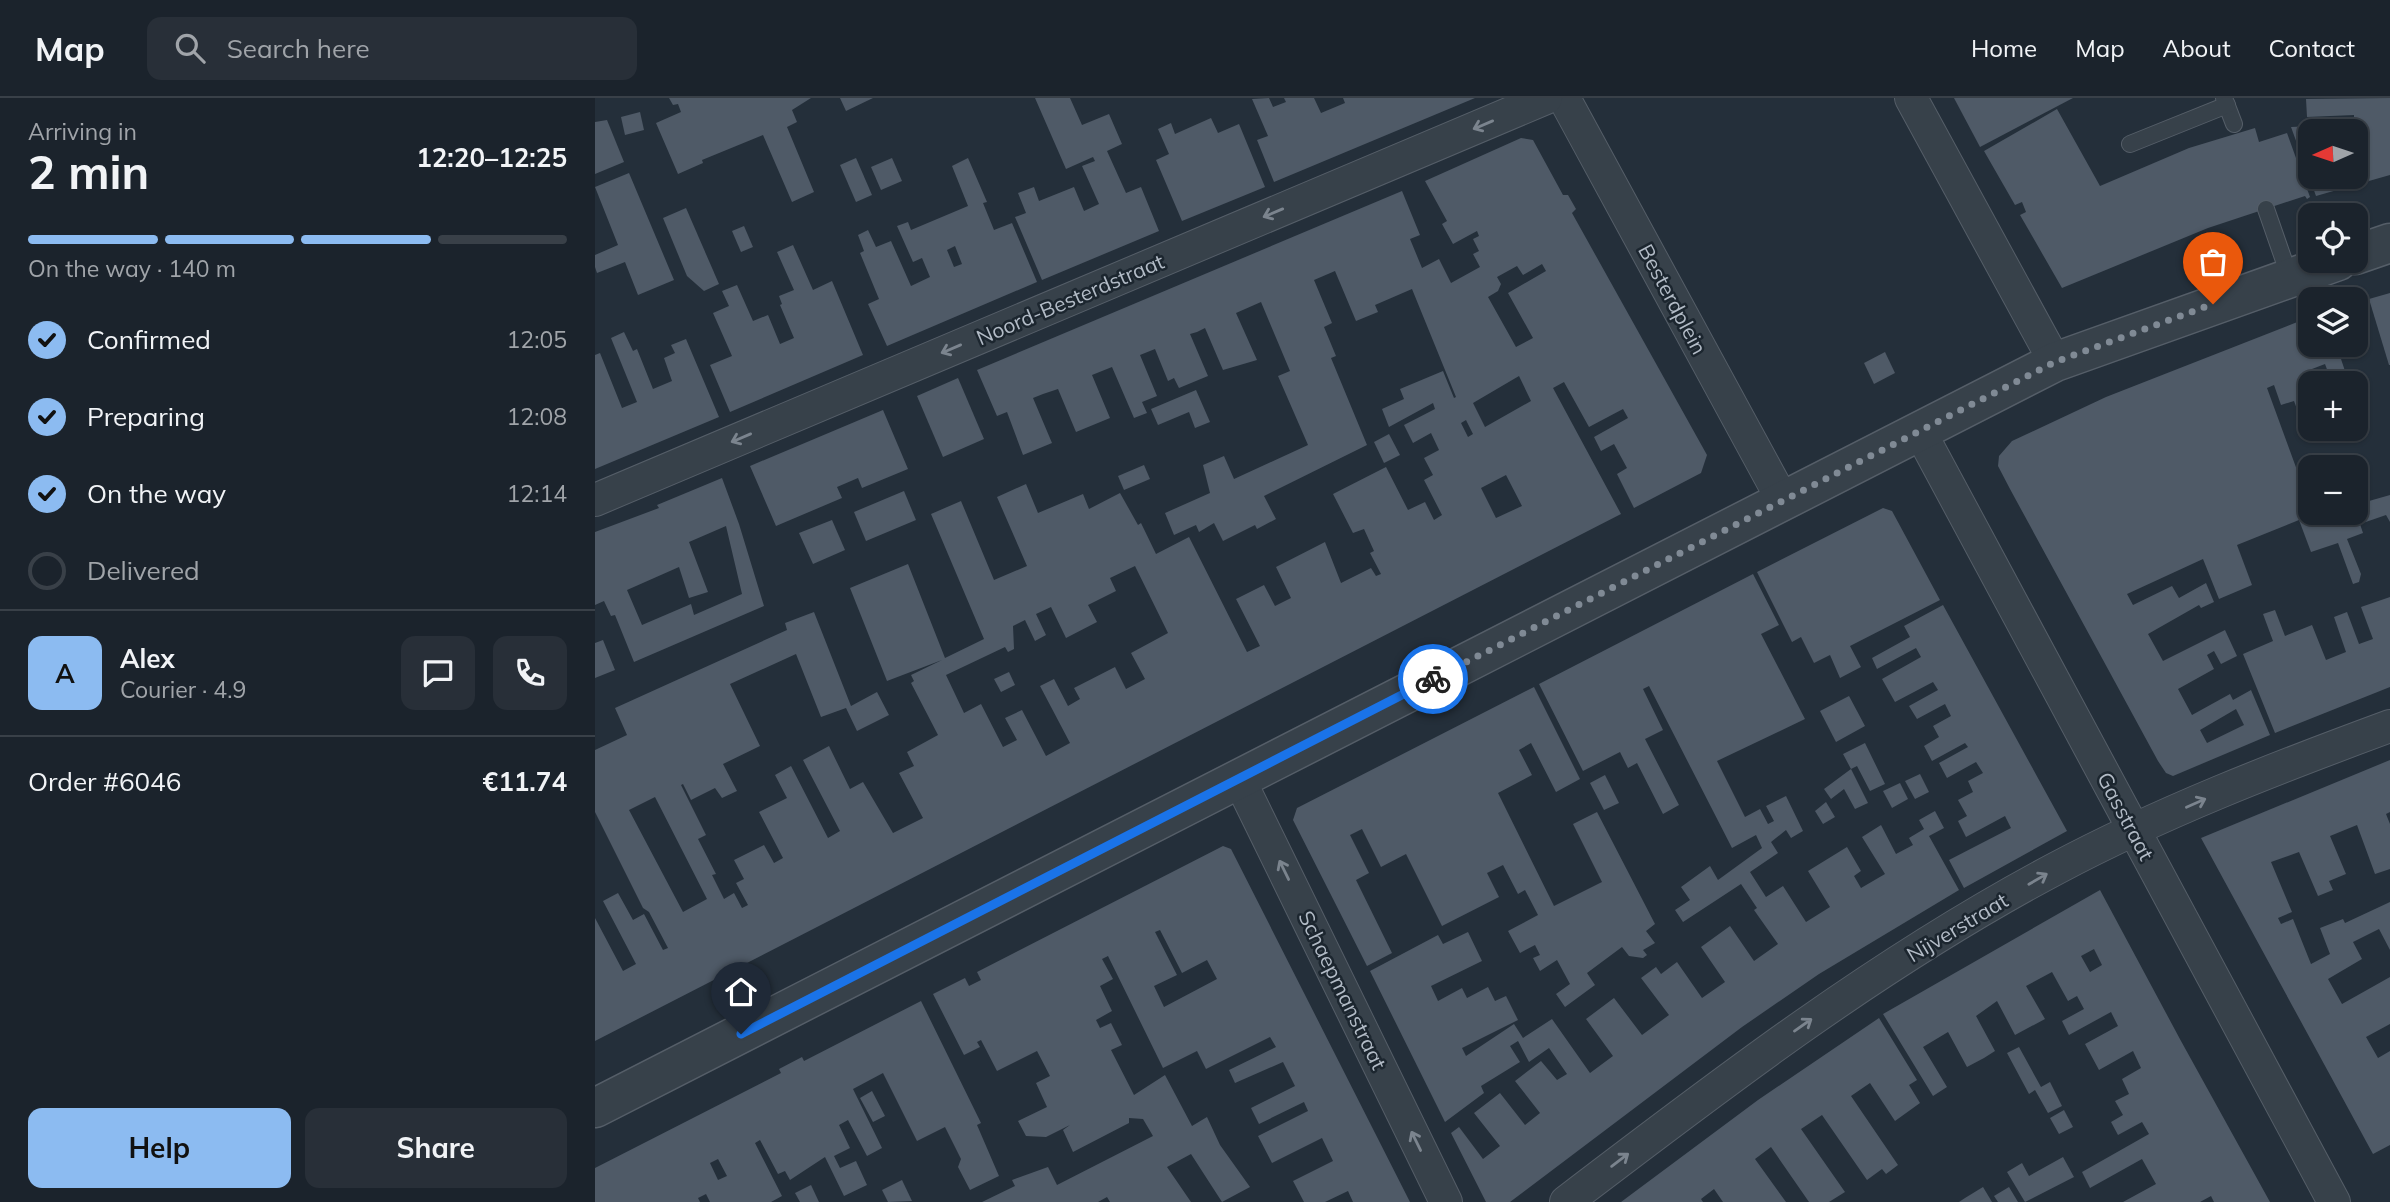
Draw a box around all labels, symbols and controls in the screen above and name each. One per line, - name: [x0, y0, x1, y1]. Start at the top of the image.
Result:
- search box: [147, 17, 637, 80]
- text: Map: [35, 28, 105, 69]
- icon: search: [171, 29, 209, 67]
- text: Search here: [227, 32, 370, 65]
- text: Home: [1971, 33, 2037, 63]
- text: Map: [2075, 33, 2125, 63]
- text: About: [2163, 33, 2231, 63]
- text: Contact: [2269, 33, 2355, 63]
- text: Arriving in: [28, 117, 137, 146]
- one-way arrow: [1473, 119, 1494, 132]
- north arrow: [2298, 119, 2368, 189]
- map controls: [2298, 119, 2368, 525]
- text: 12:20–12:25: [416, 141, 567, 174]
- text: 2 min: [28, 143, 149, 201]
- button: locate: [2298, 203, 2368, 273]
- one-way arrow: [1263, 207, 1285, 220]
- pin: [2183, 232, 2243, 304]
- street label: Besterdplein: [1633, 239, 1713, 359]
- icon: bag: [2194, 243, 2232, 281]
- street label: Noord-Besterdstraat: [972, 248, 1168, 350]
- text: On the way · 140 m: [28, 254, 236, 283]
- button: layers: [2298, 287, 2368, 357]
- icon: check: [28, 321, 66, 359]
- text: Confirmed: [87, 323, 211, 356]
- text: 12:05: [507, 325, 567, 354]
- one-way arrow: [940, 343, 962, 356]
- button: +: [2298, 371, 2368, 441]
- icon: check: [28, 398, 66, 436]
- text: Preparing: [87, 400, 205, 433]
- text: 12:08: [507, 402, 567, 431]
- one-way arrow: [731, 432, 753, 445]
- button: −: [2298, 455, 2368, 525]
- icon: check: [28, 475, 66, 513]
- text: On the way: [87, 477, 226, 510]
- text: 12:14: [507, 479, 567, 508]
- text: Delivered: [87, 554, 200, 587]
- button: chat: [401, 636, 475, 710]
- button: phone: [493, 636, 567, 710]
- text: Alex: [120, 642, 175, 675]
- courier: [1398, 644, 1468, 714]
- text: A: [55, 657, 75, 690]
- icon: bike: [1414, 660, 1452, 698]
- text: Courier · 4.9: [120, 675, 246, 704]
- text: Order #6046: [28, 765, 181, 798]
- text: €11.74: [483, 765, 567, 798]
- street label: Gasstraat: [2092, 767, 2160, 865]
- one-way arrow: [2185, 796, 2206, 809]
- one-way arrow: [1277, 860, 1290, 881]
- one-way arrow: [2027, 872, 2047, 886]
- street label: Nijverstraat: [1902, 887, 2012, 967]
- street label: Schaepmanstraat: [1293, 906, 1393, 1074]
- pin: [711, 962, 771, 1034]
- icon: home: [722, 973, 760, 1011]
- one-way arrow: [1793, 1018, 1812, 1032]
- button: Help: [28, 1108, 291, 1188]
- button: Share: [305, 1108, 567, 1188]
- one-way arrow: [1409, 1131, 1423, 1152]
- one-way arrow: [1611, 1153, 1629, 1168]

